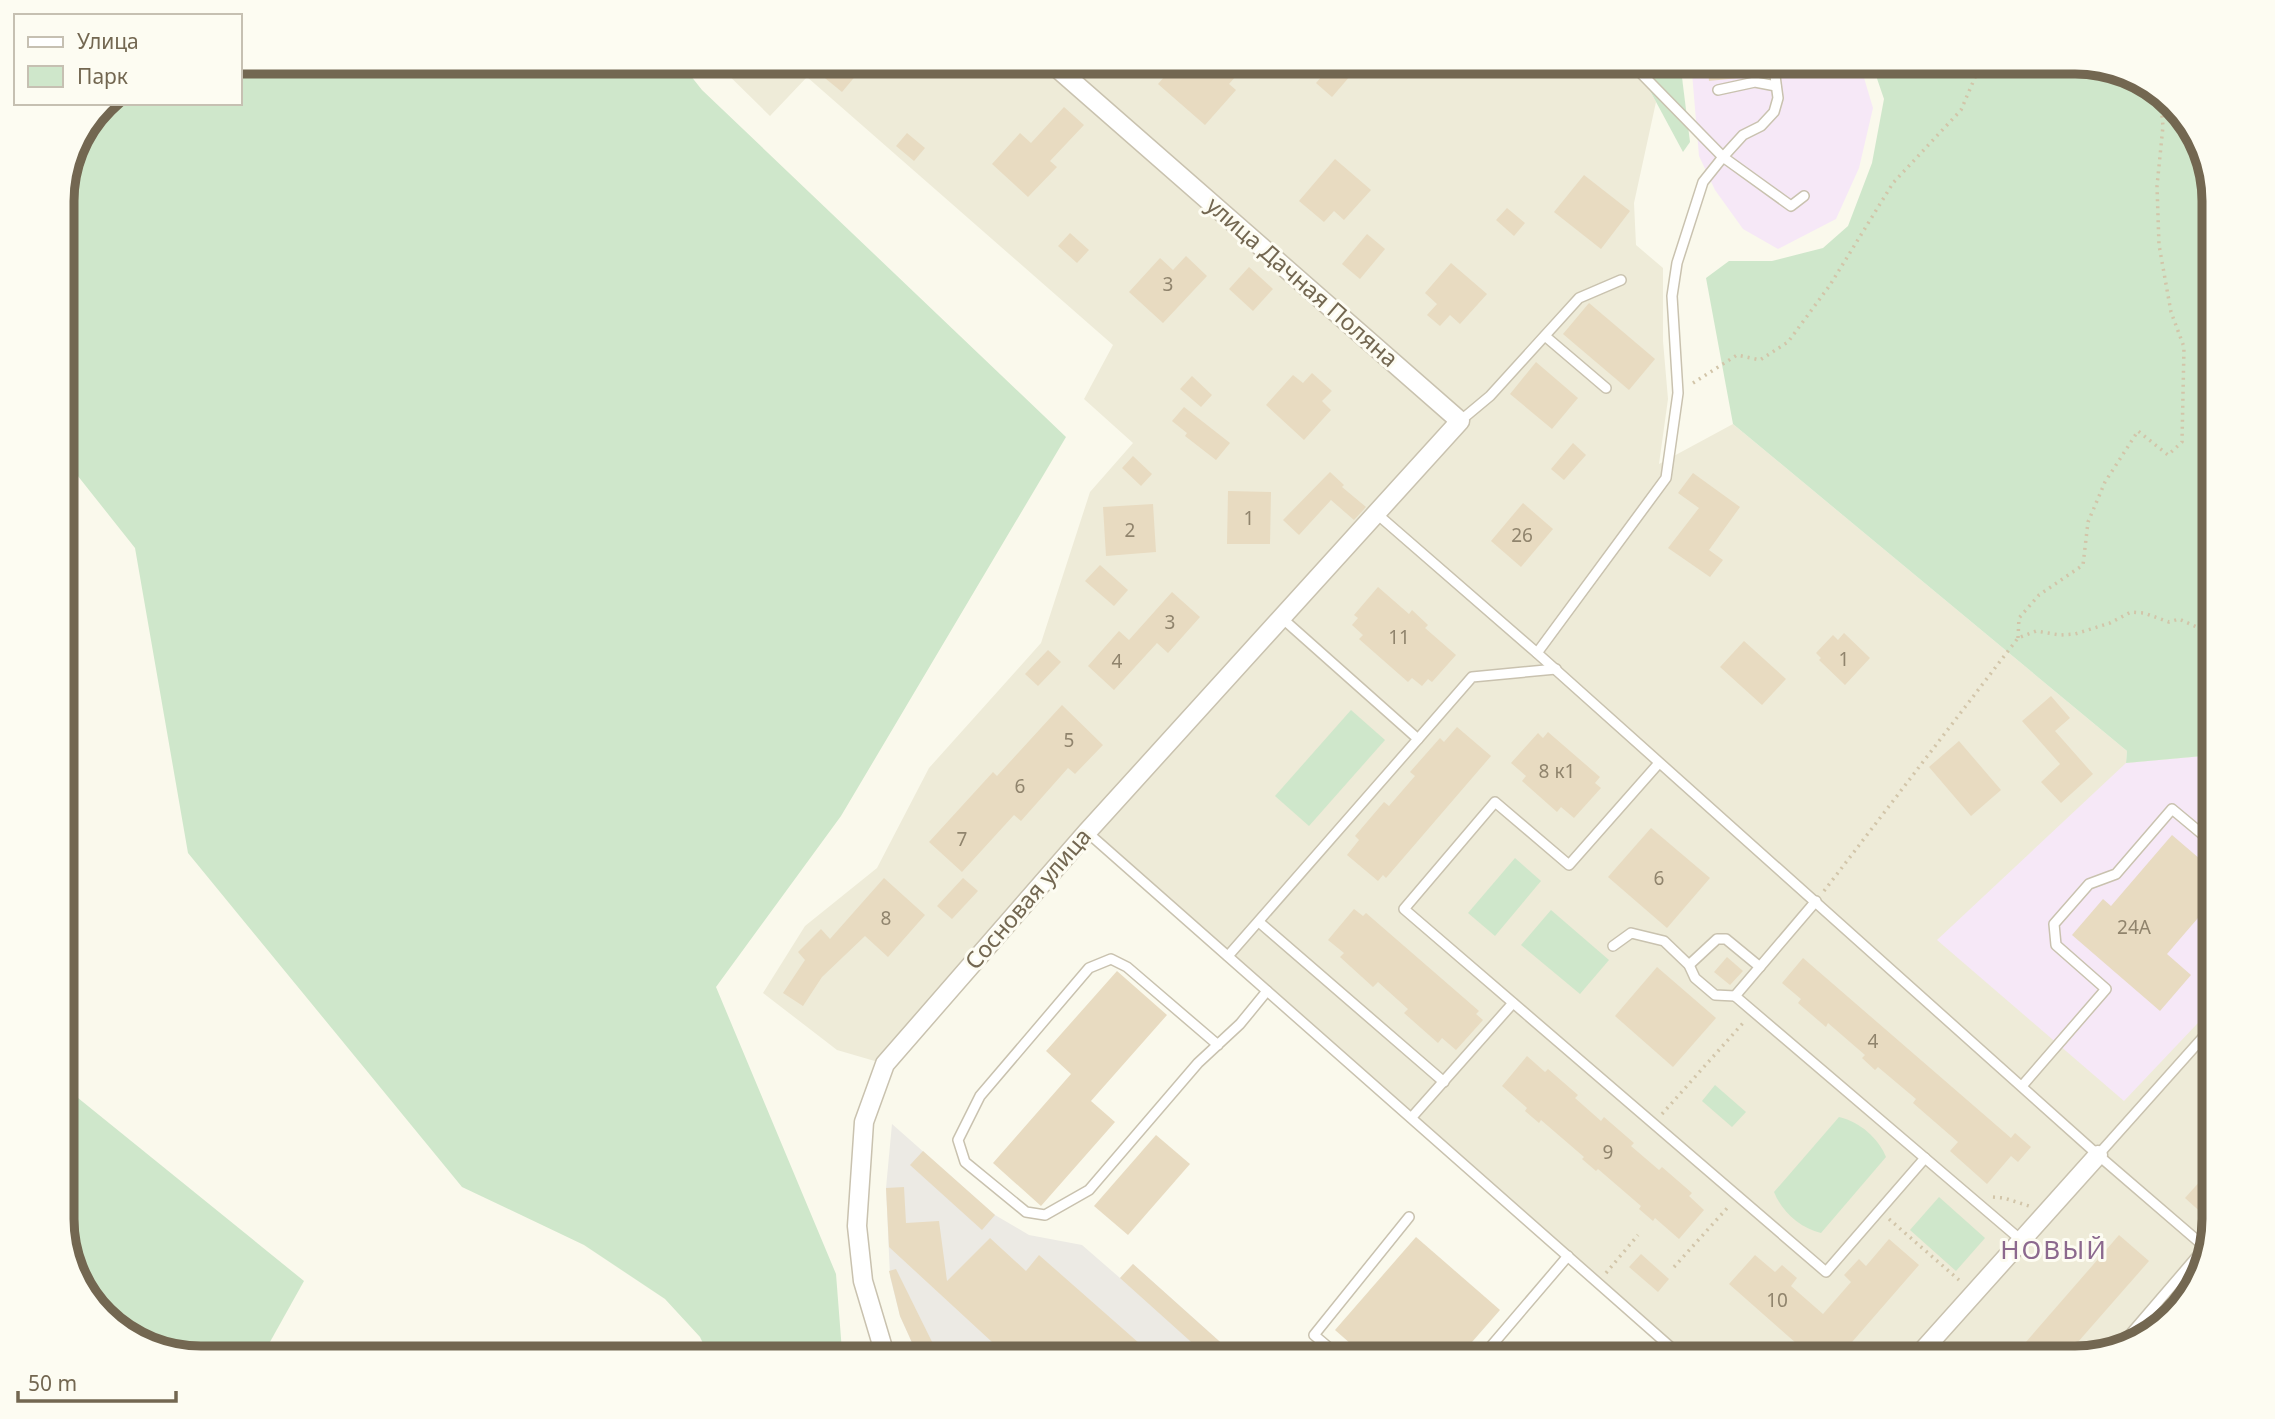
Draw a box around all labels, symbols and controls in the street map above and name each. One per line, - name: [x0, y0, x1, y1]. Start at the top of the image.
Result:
- legend: [14, 14, 242, 105]
- text: Улица: [77, 27, 139, 55]
- text: Парк: [77, 62, 128, 90]
- street label: улица Дачная Поляна: [1200, 189, 1405, 374]
- house number: 3: [1163, 271, 1173, 297]
- house number: 1: [1244, 505, 1254, 531]
- house number: 2: [1125, 517, 1135, 543]
- house number: 26: [1511, 522, 1533, 548]
- house number: 3: [1165, 609, 1175, 635]
- house number: 11: [1388, 624, 1410, 650]
- house number: 1: [1839, 646, 1849, 672]
- house number: 4: [1112, 648, 1123, 674]
- house number: 5: [1064, 727, 1074, 753]
- house number: 8 к1: [1539, 758, 1575, 784]
- house number: 6: [1015, 773, 1025, 799]
- street label: Сосновая улица: [957, 821, 1098, 976]
- house number: 7: [957, 826, 967, 852]
- house number: 6: [1654, 865, 1664, 891]
- house number: 8: [881, 905, 891, 931]
- house number: 24А: [2117, 914, 2152, 940]
- house number: 4: [1868, 1028, 1879, 1054]
- house number: 9: [1603, 1139, 1613, 1165]
- district label: НОВЫЙ: [2000, 1231, 2108, 1267]
- house number: 10: [1766, 1287, 1788, 1313]
- scale bar: [18, 1360, 175, 1404]
- text: 50 m: [28, 1369, 77, 1397]

